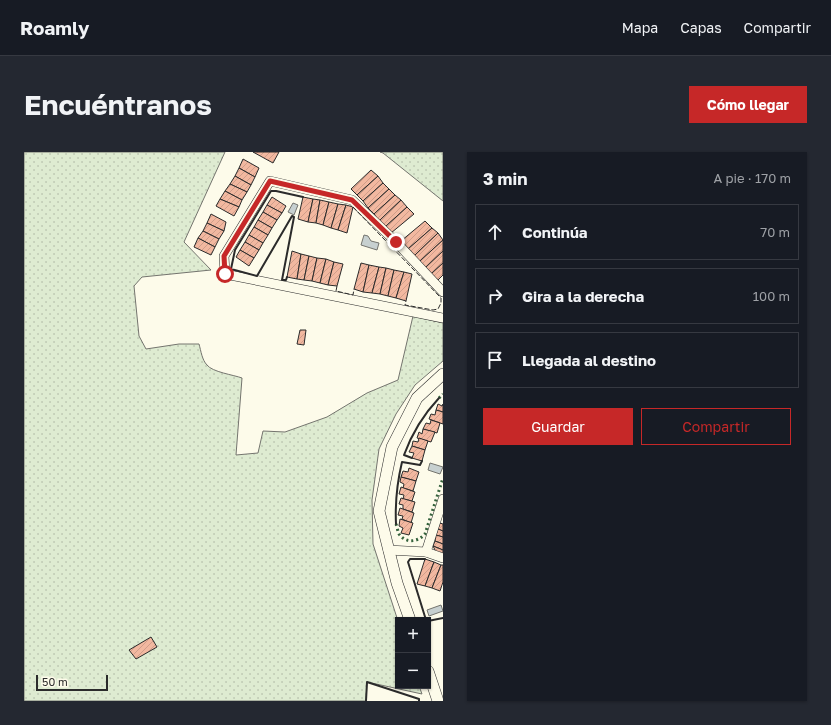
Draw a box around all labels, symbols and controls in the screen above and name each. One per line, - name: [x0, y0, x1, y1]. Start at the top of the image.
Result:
- text: Roamly: [20, 16, 89, 39]
- text: Mapa: [622, 19, 658, 36]
- text: Capas: [680, 19, 722, 36]
- text: Compartir: [744, 19, 811, 36]
- button: Cómo llegar: [689, 86, 807, 123]
- text: Encuéntranos: [24, 88, 212, 121]
- text: 3 min: [483, 168, 527, 189]
- text: A pie · 170 m: [714, 170, 791, 186]
- icon: ahead: [484, 221, 506, 243]
- text: Continúa: [522, 223, 588, 241]
- text: 70 m: [760, 224, 790, 240]
- route end: [387, 233, 405, 251]
- route start: [216, 265, 234, 283]
- icon: right: [484, 285, 506, 307]
- text: Gira a la derecha: [522, 287, 644, 305]
- text: 100 m: [753, 288, 790, 304]
- icon: arrive: [484, 349, 506, 371]
- text: Llegada al destino: [522, 351, 656, 369]
- button: Guardar: [483, 408, 633, 445]
- button: Compartir: [641, 408, 791, 445]
- map controls: [395, 617, 431, 689]
- button: +: [395, 617, 431, 653]
- button: −: [395, 653, 431, 689]
- scale bar: [36, 673, 108, 692]
- text: 50 m: [42, 675, 68, 688]

